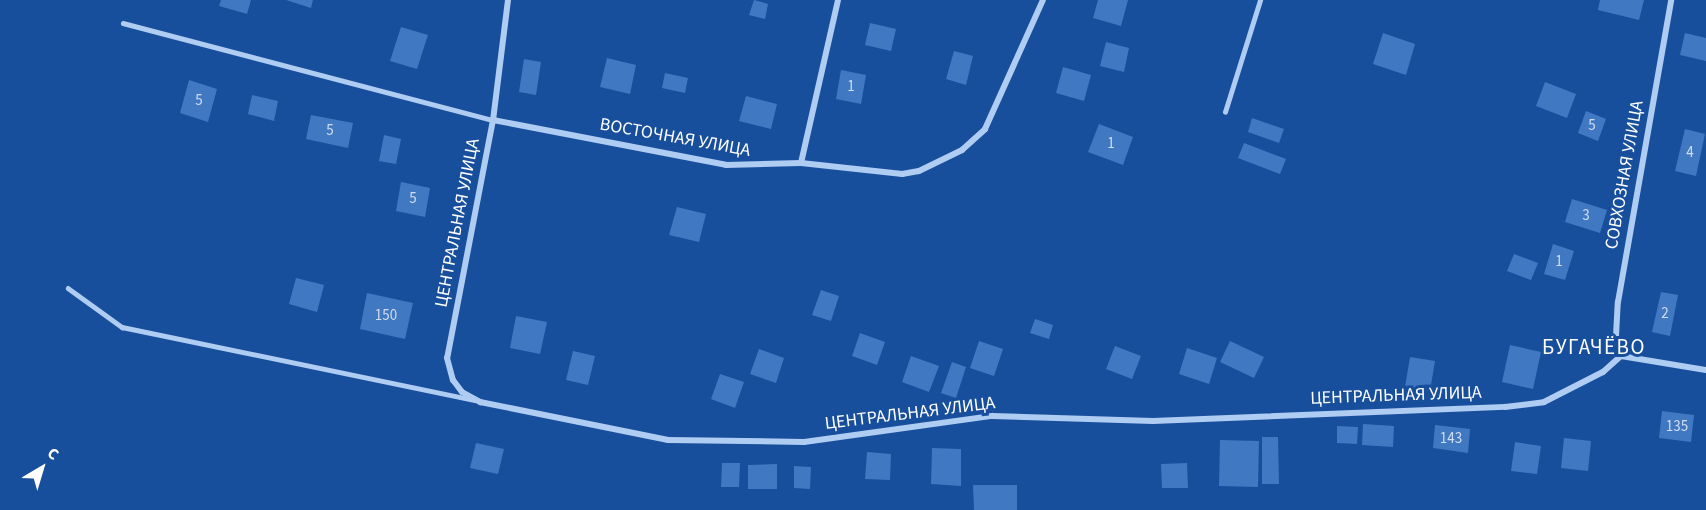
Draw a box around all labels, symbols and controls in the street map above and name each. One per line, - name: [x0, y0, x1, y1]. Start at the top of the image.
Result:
- house number: 1: [847, 78, 855, 96]
- house number: 5: [195, 92, 203, 110]
- street label: СОВХОЗНАЯ УЛИЦА: [1601, 99, 1649, 251]
- street label: ВОСТОЧНАЯ УЛИЦА: [598, 114, 752, 162]
- house number: 5: [1588, 117, 1596, 135]
- house number: 5: [326, 122, 334, 140]
- house number: 1: [1107, 135, 1115, 153]
- street label: ЦЕНТРАЛЬНАЯ УЛИЦА: [431, 137, 485, 309]
- house number: 4: [1686, 144, 1694, 162]
- house number: 5: [409, 190, 417, 208]
- house number: 3: [1582, 207, 1590, 225]
- house number: 1: [1555, 253, 1563, 271]
- house number: 2: [1661, 305, 1669, 323]
- house number: 150: [375, 307, 397, 325]
- district label: БУГАЧЁВО: [1542, 334, 1646, 360]
- street label: ЦЕНТРАЛЬНАЯ УЛИЦА: [1310, 382, 1482, 410]
- street label: ЦЕНТРАЛЬНАЯ УЛИЦА: [824, 393, 996, 435]
- house number: 135: [1666, 418, 1688, 436]
- house number: 143: [1440, 430, 1462, 448]
- north arrow: [12, 438, 72, 498]
- text: С: [43, 442, 64, 465]

